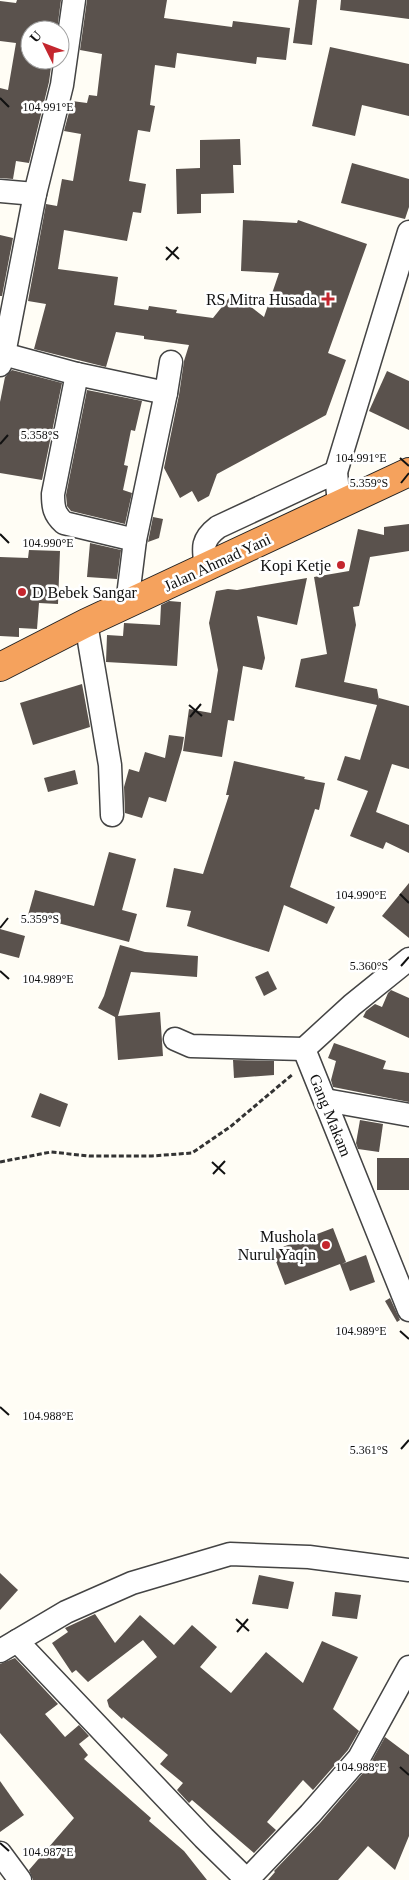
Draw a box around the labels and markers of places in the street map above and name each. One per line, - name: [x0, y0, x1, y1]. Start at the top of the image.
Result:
- place label: RS Mitra Husada: [206, 291, 317, 308]
- marker: RS Mitra Husada: [321, 292, 335, 306]
- place label: Kopi Ketje: [260, 557, 331, 575]
- marker: Kopi Ketje: [335, 559, 347, 571]
- place label: D Bebek Sangar: [32, 584, 138, 602]
- marker: D Bebek Sangar: [16, 586, 28, 598]
- place label: Mushola Nurul Yaqin: [238, 1228, 316, 1264]
- marker: Mushola Nurul Yaqin: [320, 1239, 332, 1251]

